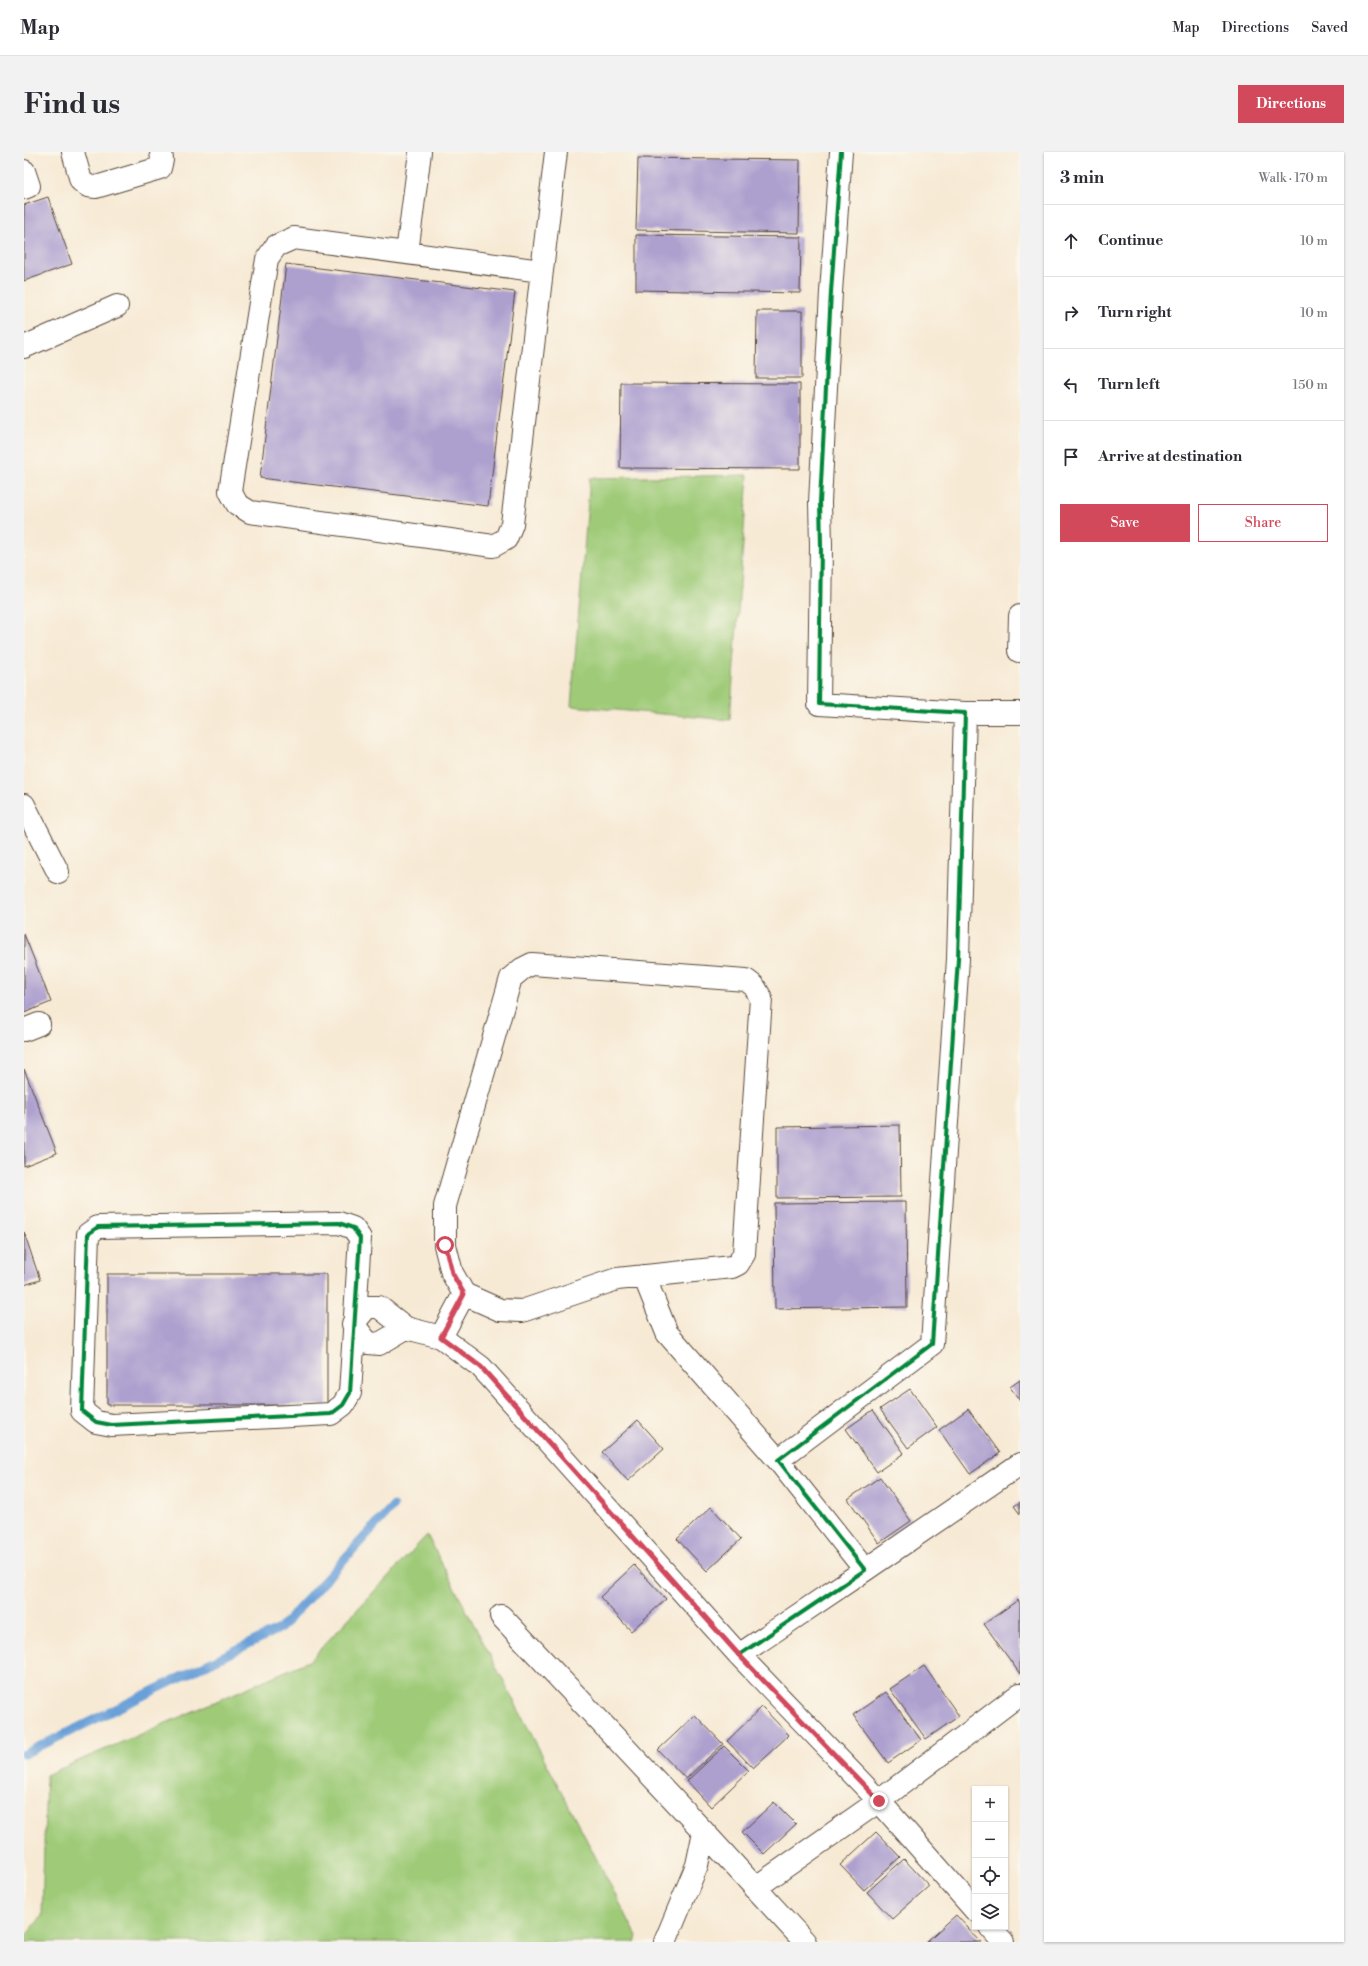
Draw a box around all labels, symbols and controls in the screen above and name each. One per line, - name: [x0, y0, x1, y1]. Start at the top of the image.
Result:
- text: Map: [20, 16, 60, 40]
- text: Map: [1172, 19, 1200, 37]
- text: Directions: [1222, 19, 1289, 37]
- text: Saved: [1311, 19, 1348, 37]
- button: Directions: [1238, 85, 1344, 123]
- text: Find us: [24, 87, 120, 122]
- text: 3 min: [1060, 167, 1104, 189]
- text: Walk · 170 m: [1258, 170, 1328, 186]
- icon: ahead: [1060, 230, 1082, 252]
- text: Continue: [1098, 231, 1163, 250]
- text: 10 m: [1300, 233, 1328, 249]
- icon: right: [1060, 302, 1082, 324]
- text: Turn right: [1098, 303, 1172, 322]
- text: 10 m: [1300, 305, 1328, 321]
- icon: left: [1060, 374, 1082, 396]
- text: Turn left: [1098, 375, 1160, 394]
- text: 150 m: [1293, 377, 1328, 393]
- icon: arrive: [1060, 446, 1082, 468]
- text: Arrive at destination: [1098, 447, 1242, 466]
- button: Save: [1060, 504, 1190, 542]
- button: Share: [1198, 504, 1328, 542]
- route start: [436, 1236, 454, 1254]
- map controls: [972, 1786, 1008, 1930]
- button: +: [972, 1786, 1008, 1822]
- route end: [870, 1792, 888, 1810]
- button: −: [972, 1822, 1008, 1858]
- button: locate: [972, 1858, 1008, 1894]
- button: layers: [972, 1894, 1008, 1930]

